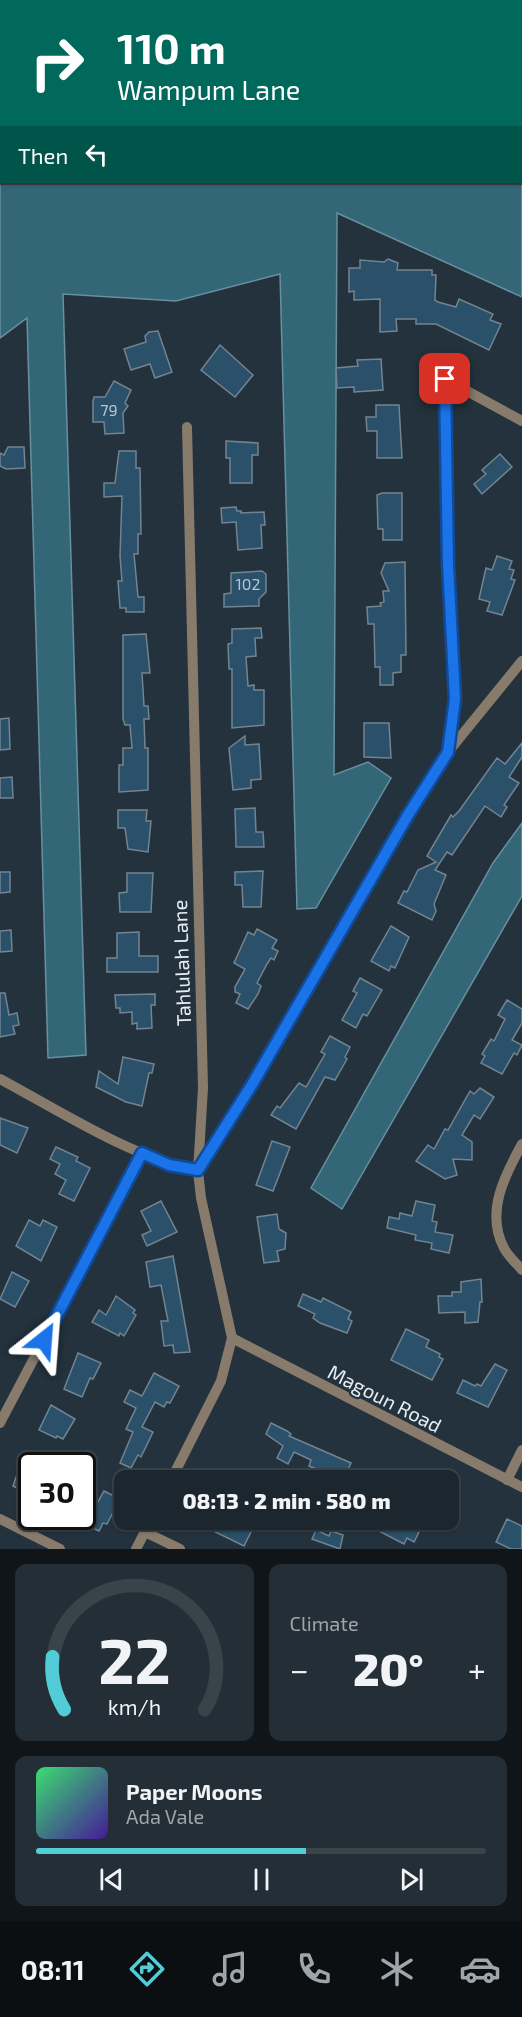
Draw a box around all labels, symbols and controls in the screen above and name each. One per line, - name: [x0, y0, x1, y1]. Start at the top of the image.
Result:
- text: 110 m: [117, 22, 226, 72]
- icon: right: [18, 24, 96, 102]
- text: Wampum Lane: [117, 73, 300, 105]
- icon: left: [80, 138, 113, 171]
- text: Then: [18, 142, 68, 168]
- pin: [419, 353, 470, 404]
- icon: arrive: [428, 362, 461, 395]
- house number: 79: [100, 400, 118, 419]
- house number: 102: [235, 574, 261, 593]
- street label: Tahlulah Lane: [167, 899, 195, 1027]
- position arrow: [12, 1308, 76, 1372]
- street label: Magoun Road: [324, 1359, 446, 1437]
- speed limit sign: 30: [18, 1452, 96, 1530]
- text: 08:13 · 2 min · 580 m: [182, 1487, 391, 1513]
- text: Climate: [290, 1611, 359, 1635]
- text: 22: [98, 1622, 170, 1697]
- text: 20°: [353, 1641, 424, 1695]
- text: −: [290, 1649, 309, 1689]
- text: +: [468, 1649, 486, 1689]
- text: km/h: [108, 1694, 161, 1719]
- text: Paper Moons: [126, 1778, 262, 1804]
- text: Ada Vale: [126, 1804, 204, 1828]
- icon: previous: [95, 1863, 128, 1896]
- icon: pause: [245, 1863, 278, 1896]
- icon: next: [395, 1863, 428, 1896]
- icon: directions: [126, 1948, 168, 1990]
- icon: music: [209, 1948, 251, 1990]
- icon: phone: [293, 1948, 335, 1990]
- icon: climate: [376, 1948, 418, 1990]
- icon: car: [459, 1948, 501, 1990]
- text: 08:11: [21, 1953, 85, 1985]

